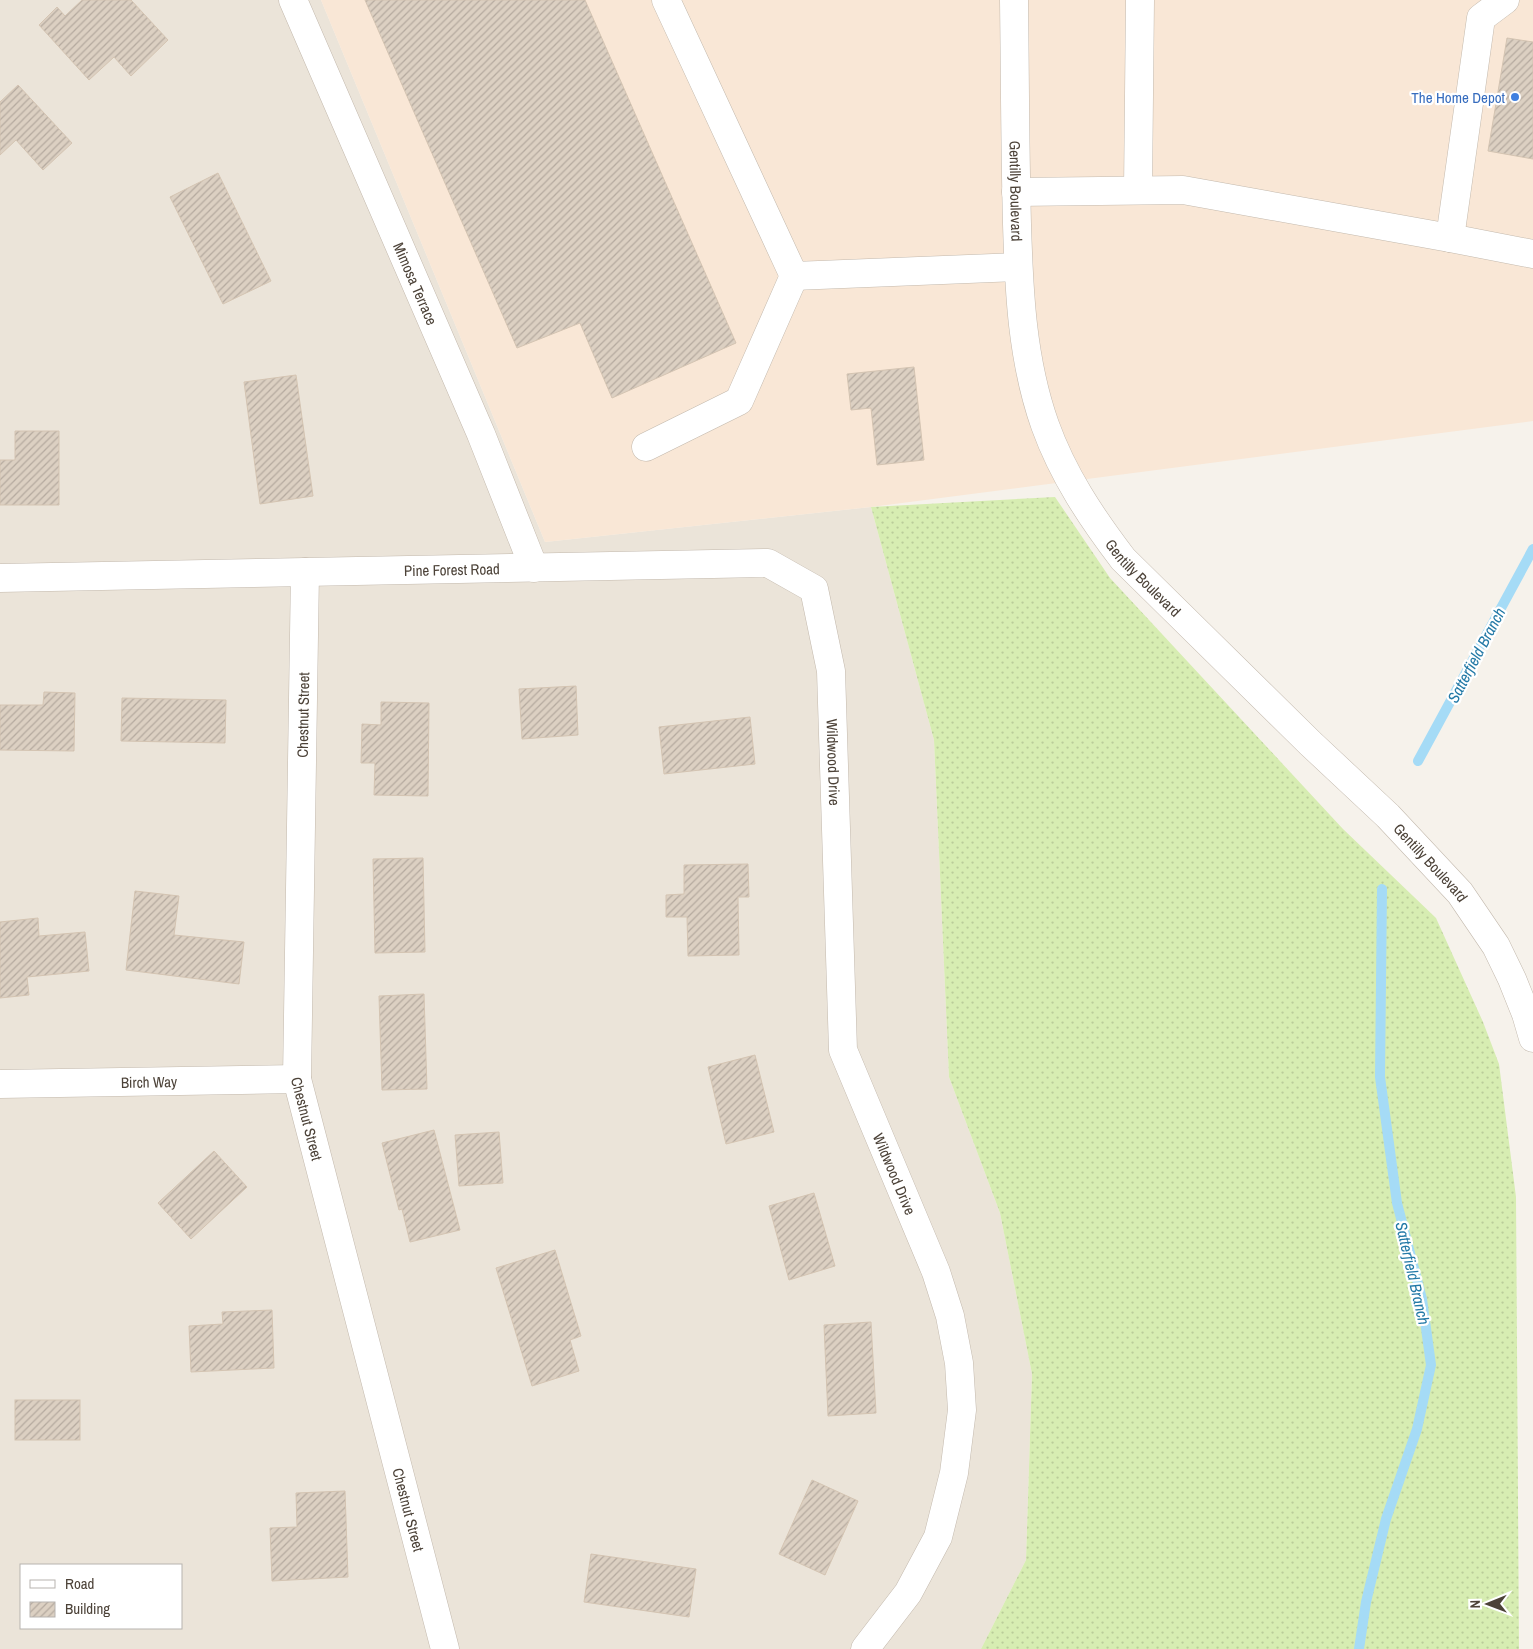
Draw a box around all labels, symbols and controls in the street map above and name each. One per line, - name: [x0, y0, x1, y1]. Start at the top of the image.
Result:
- place label: The Home Depot: [1411, 87, 1506, 108]
- marker: The Home Depot: [1509, 91, 1521, 103]
- street label: Gentilly Boulevard: [1005, 140, 1028, 242]
- street label: Mimosa Terrace: [389, 239, 443, 328]
- street label: Gentilly Boulevard: [1101, 534, 1186, 621]
- street label: Pine Forest Road: [404, 558, 500, 581]
- water label: Satterfield Branch: [1442, 603, 1510, 707]
- street label: Chestnut Street: [292, 672, 314, 758]
- street label: Wildwood Drive: [822, 718, 846, 806]
- street label: Gentilly Boulevard: [1389, 818, 1473, 906]
- street label: Birch Way: [121, 1071, 178, 1092]
- street label: Chestnut Street: [286, 1075, 328, 1163]
- street label: Wildwood Drive: [868, 1130, 921, 1218]
- water label: Satterfield Branch: [1390, 1219, 1436, 1327]
- street label: Chestnut Street: [388, 1466, 430, 1554]
- legend: [20, 1564, 182, 1629]
- text: Road: [65, 1573, 94, 1594]
- north arrow: [1463, 1579, 1513, 1629]
- text: Building: [65, 1598, 110, 1619]
- text: N: [1466, 1600, 1484, 1609]

